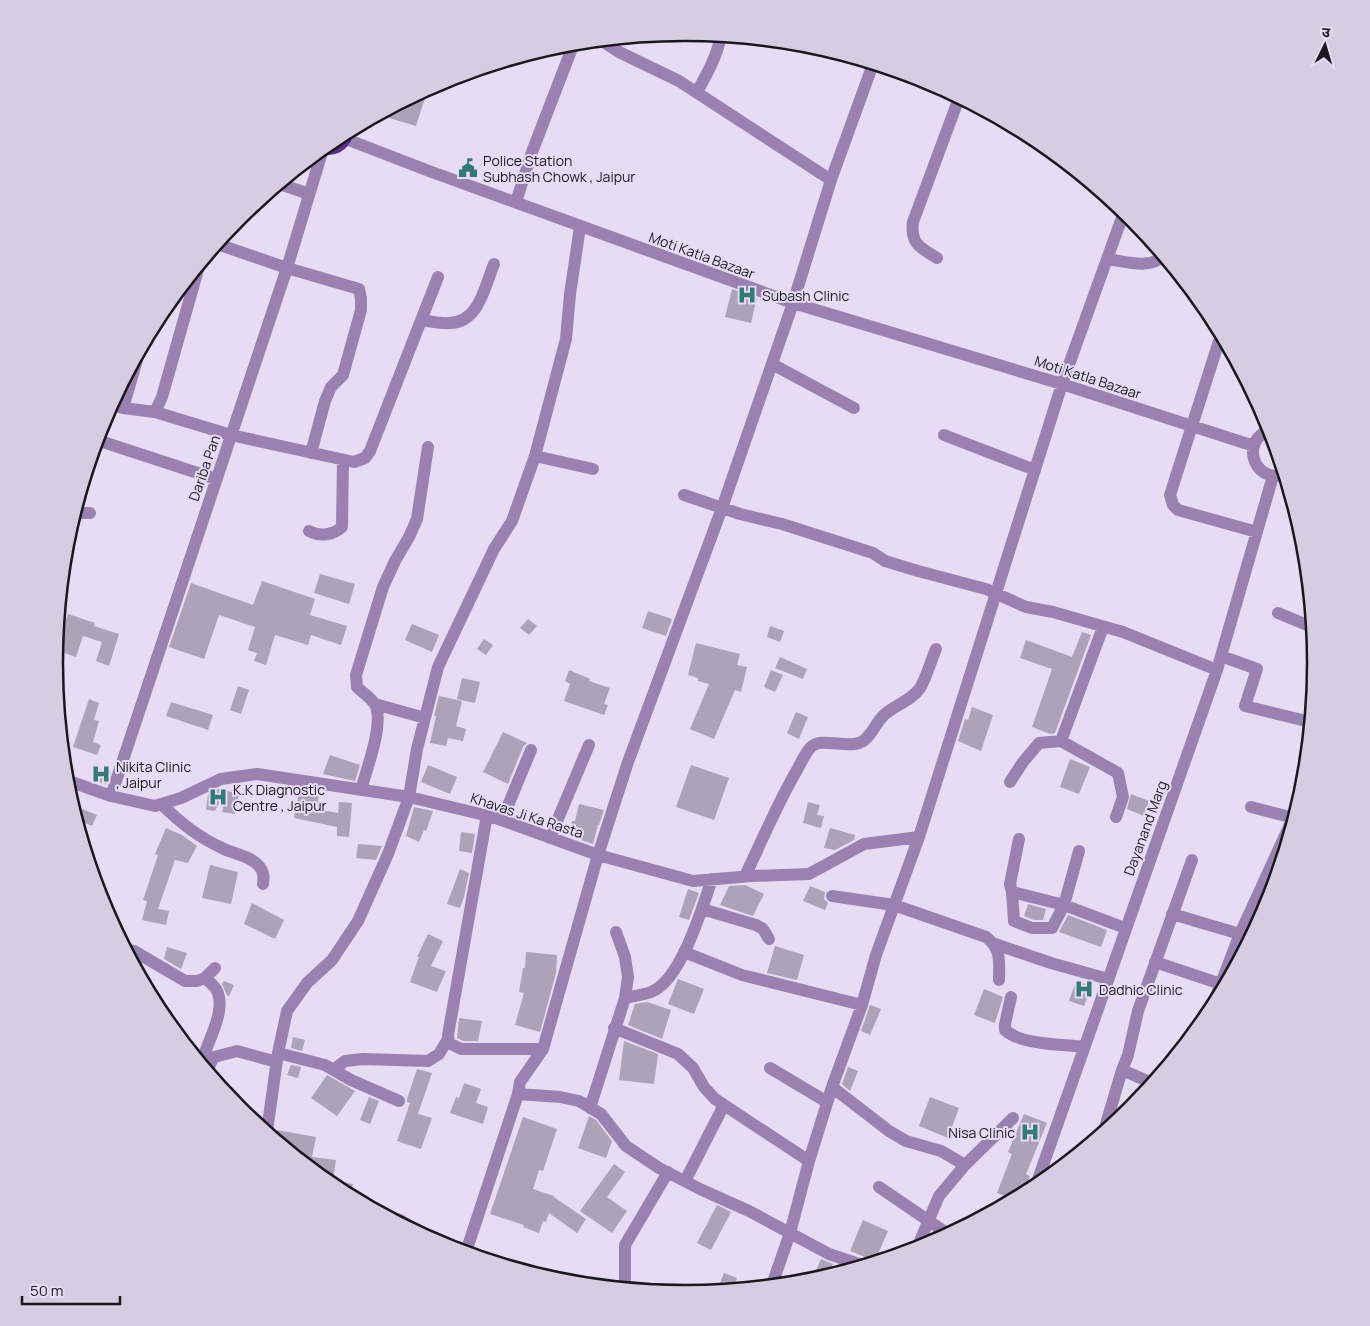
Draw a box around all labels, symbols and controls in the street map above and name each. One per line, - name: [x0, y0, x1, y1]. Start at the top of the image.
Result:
- north arrow: [1300, 20, 1350, 70]
- text: उ: [1321, 22, 1332, 41]
- place label: Police Station Subhash Chowk , Jaipur: [483, 151, 635, 186]
- public building icon: Police Station Subhash Chowk , Jaipur: [457, 157, 479, 179]
- street label: Moti Katla Bazaar: [646, 227, 758, 283]
- hospital icon: Subash Clinic: [736, 284, 758, 306]
- place label: Subash Clinic: [762, 286, 850, 305]
- street label: Moti Katla Bazaar: [1032, 351, 1144, 403]
- street label: Dariba Pan: [184, 432, 224, 504]
- place label: Nikita Clinic , Jaipur: [116, 757, 191, 792]
- hospital icon: Nikita Clinic , Jaipur: [90, 763, 112, 785]
- street label: Dayanand Marg: [1119, 778, 1171, 878]
- place label: K.K Diagnostic Centre , Jaipur: [233, 780, 327, 815]
- hospital icon: K.K Diagnostic Centre , Jaipur: [207, 786, 229, 808]
- street label: Khavas Ji Ka Rasta: [468, 788, 586, 842]
- hospital icon: Dadhic Clinic: [1073, 978, 1095, 1000]
- place label: Dadhic Clinic: [1099, 980, 1183, 999]
- hospital icon: Nisa Clinic: [1019, 1121, 1041, 1143]
- place label: Nisa Clinic: [948, 1123, 1015, 1142]
- scale bar: [22, 1274, 120, 1306]
- text: 50 m: [30, 1280, 64, 1301]

